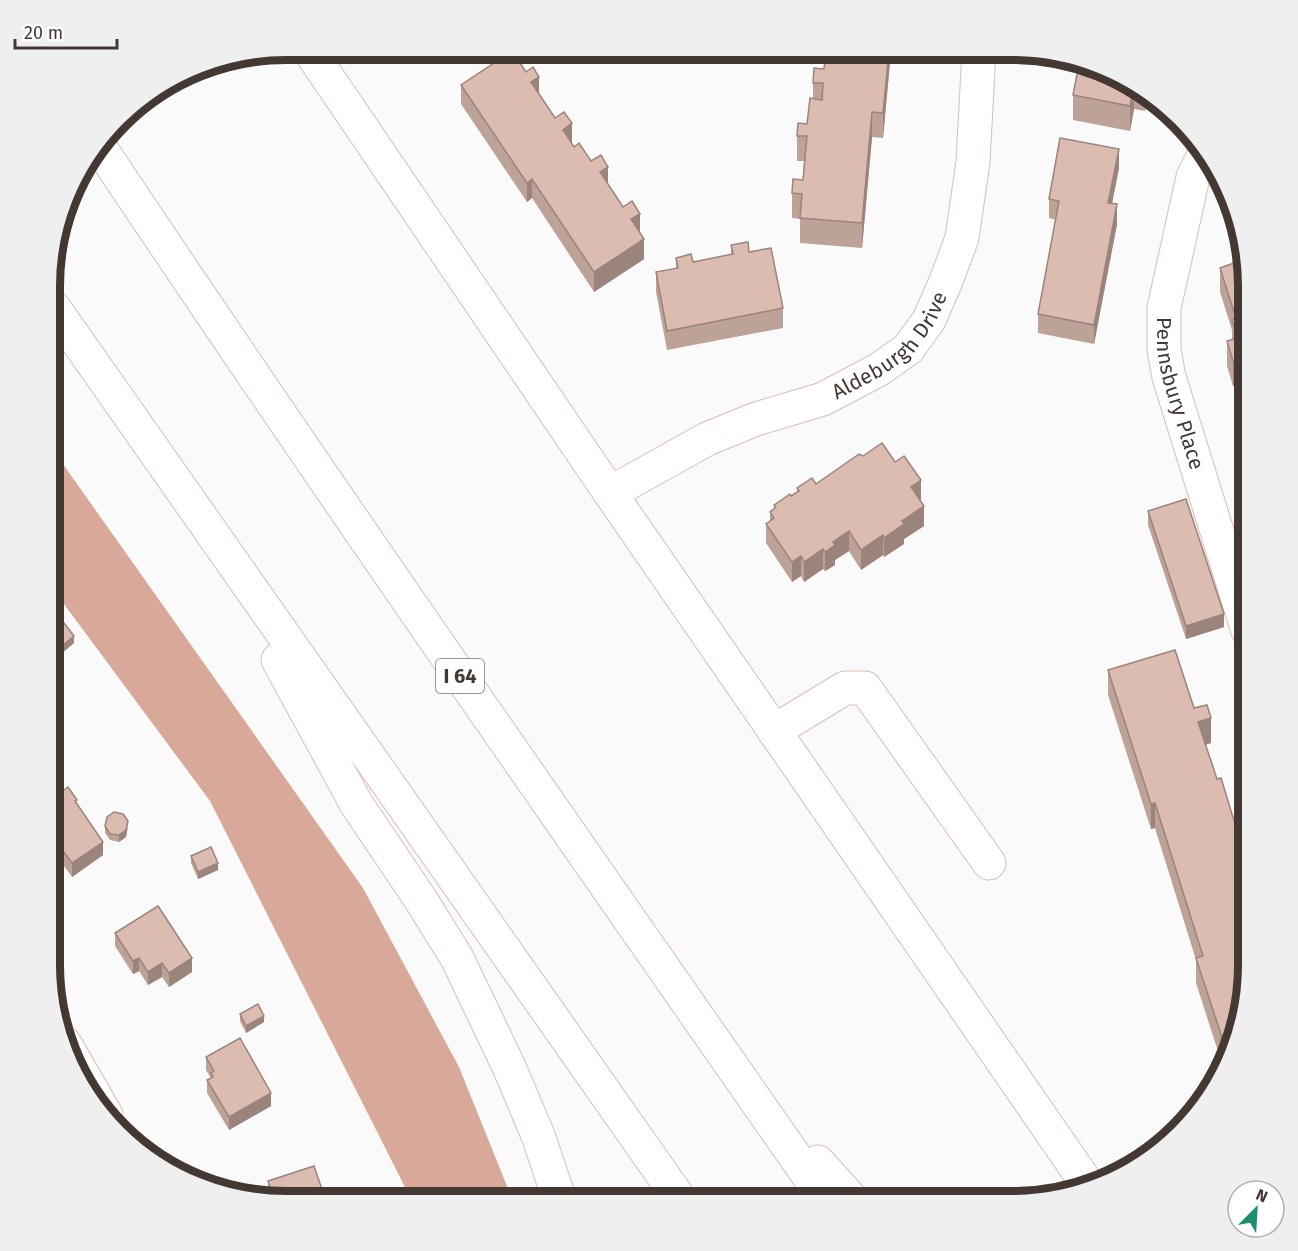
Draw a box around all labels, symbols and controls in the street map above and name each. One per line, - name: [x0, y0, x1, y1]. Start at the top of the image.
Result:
- scale bar: [15, 12, 117, 50]
- text: 20 m: [24, 22, 63, 44]
- street label: Aldeburgh Drive: [827, 287, 953, 405]
- street label: Pennsbury Place: [1151, 317, 1210, 473]
- road number: I 64: [436, 659, 484, 693]
- north arrow: [1226, 1179, 1286, 1239]
- text: N: [1253, 1185, 1271, 1207]

